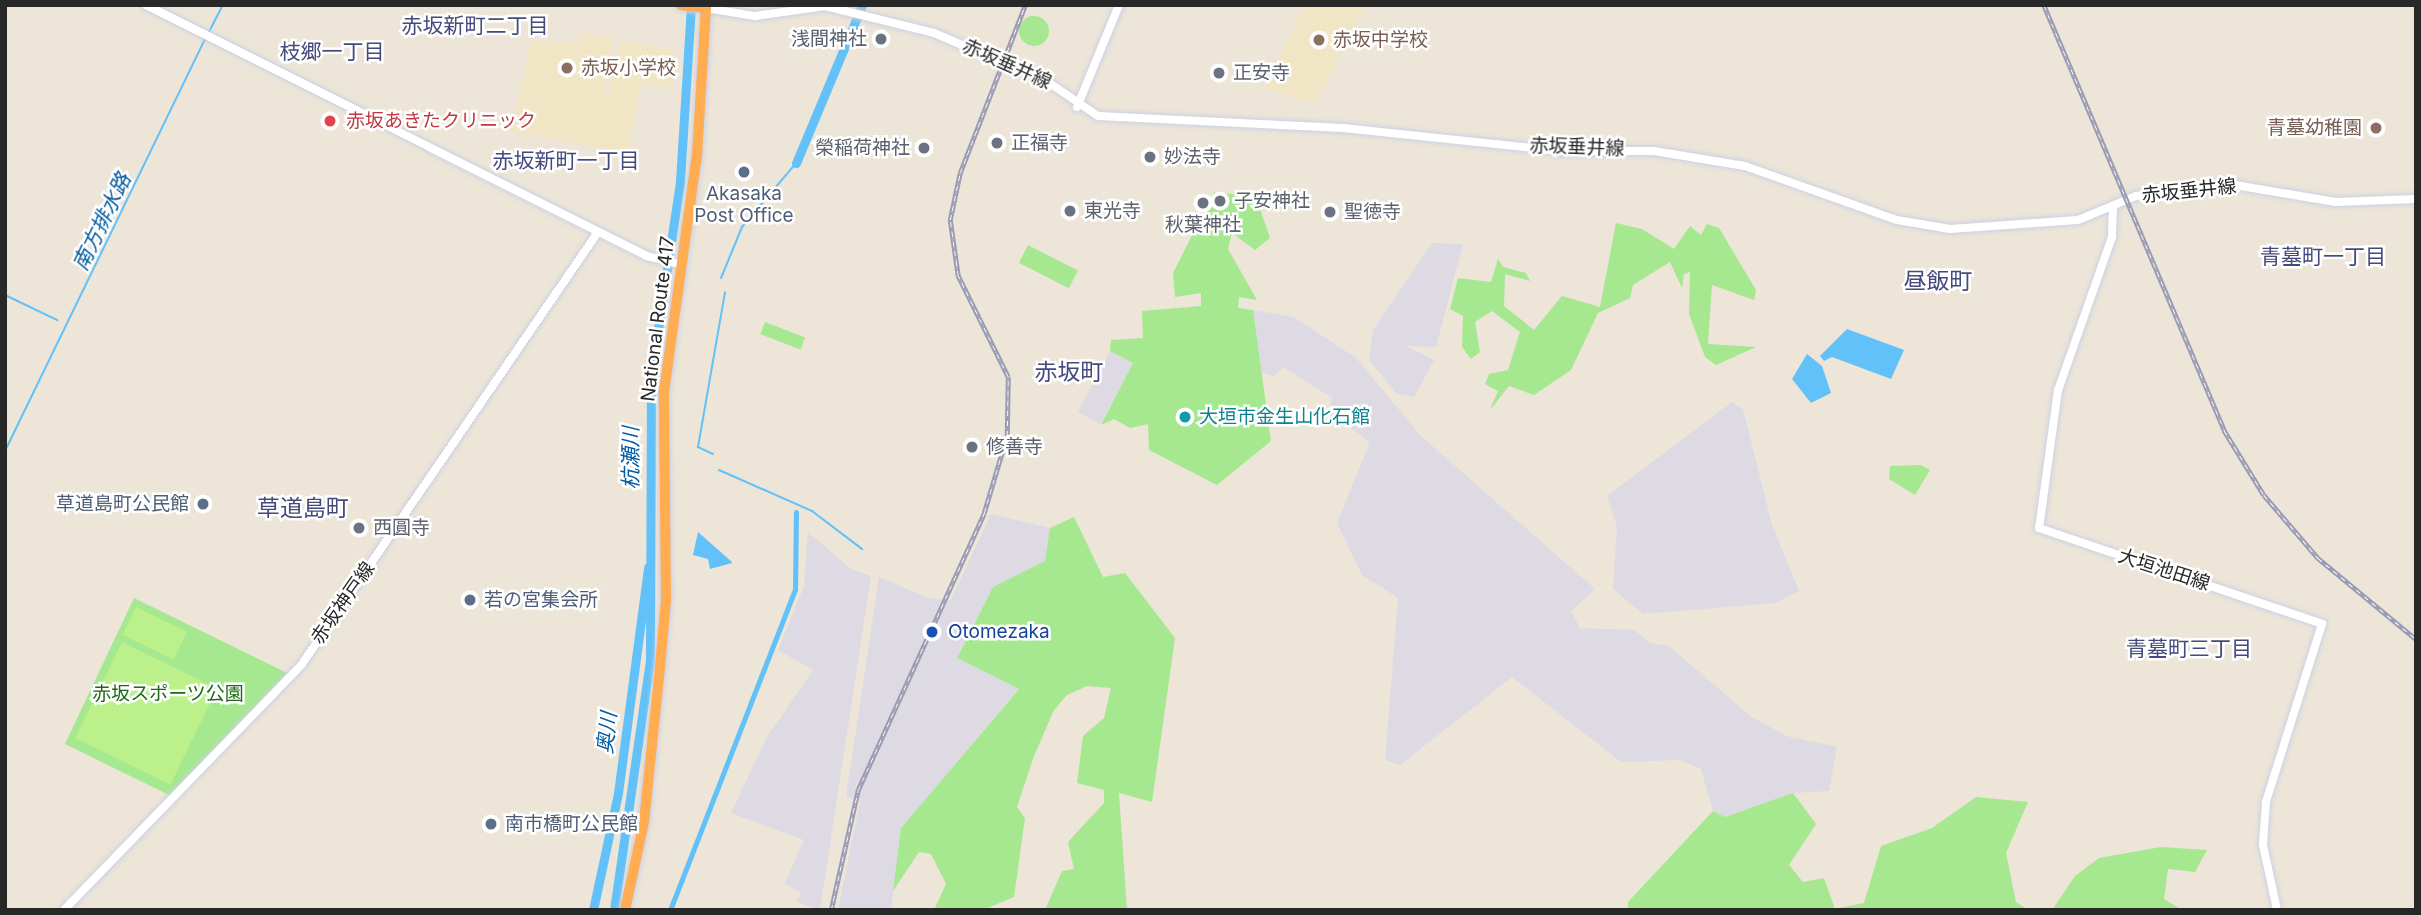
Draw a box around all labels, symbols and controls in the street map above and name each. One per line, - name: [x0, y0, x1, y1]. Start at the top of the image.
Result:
- district label: 赤坂新町二丁目: [402, 13, 548, 39]
- place label: 浅間神社: [791, 28, 867, 50]
- place label: 赤坂中学校: [1333, 29, 1428, 51]
- marker: 浅間神社: [873, 31, 889, 47]
- marker: 赤坂中学校: [1311, 32, 1327, 48]
- street label: 赤坂垂井線: [959, 34, 1055, 94]
- district label: 枝郷一丁目: [280, 39, 384, 65]
- place label: 赤坂小学校: [581, 57, 676, 79]
- marker: 赤坂小学校: [559, 60, 575, 76]
- place label: 正安寺: [1233, 62, 1290, 84]
- marker: 正安寺: [1211, 65, 1227, 81]
- place label: 赤坂あきたクリニック: [346, 110, 536, 132]
- marker: 赤坂あきたクリニック: [320, 111, 340, 131]
- place label: 青墓幼稚園: [2267, 117, 2362, 139]
- marker: 青墓幼稚園: [2368, 120, 2384, 136]
- place label: 正福寺: [1011, 132, 1068, 154]
- street label: 赤坂垂井線: [1529, 134, 1625, 160]
- marker: 正福寺: [989, 135, 1005, 151]
- place label: 榮稲荷神社: [815, 137, 910, 159]
- marker: 榮稲荷神社: [916, 140, 932, 156]
- place label: 妙法寺: [1164, 146, 1221, 168]
- district label: 赤坂新町一丁目: [493, 148, 639, 174]
- marker: 妙法寺: [1142, 149, 1158, 165]
- marker: Akasaka Post Office: [736, 164, 752, 180]
- water label: 南方排水路: [68, 169, 136, 275]
- street label: 赤坂垂井線: [2141, 175, 2237, 207]
- place label: Akasaka Post Office: [694, 183, 794, 227]
- place label: 子安神社: [1234, 190, 1310, 212]
- marker: 子安神社: [1212, 193, 1228, 209]
- marker: 秋葉神社: [1195, 195, 1211, 211]
- place label: 東光寺: [1084, 200, 1141, 222]
- place label: 聖徳寺: [1344, 201, 1401, 223]
- marker: 東光寺: [1062, 203, 1078, 219]
- marker: 聖徳寺: [1322, 204, 1338, 220]
- place label: 秋葉神社: [1165, 214, 1241, 236]
- street label: National Route 417: [637, 235, 679, 403]
- district label: 青墓町一丁目: [2260, 244, 2386, 270]
- district label: 昼飯町: [1904, 267, 1972, 295]
- district label: 赤坂町: [1035, 358, 1103, 386]
- place label: 大垣市金生山化石館: [1199, 406, 1370, 428]
- marker: 大垣市金生山化石館: [1177, 409, 1193, 425]
- water label: 杭瀬川: [618, 427, 644, 489]
- place label: 修善寺: [986, 436, 1043, 458]
- marker: 修善寺: [964, 439, 980, 455]
- place label: 草道島町公民館: [56, 493, 189, 515]
- district label: 草道島町: [257, 494, 349, 522]
- marker: 草道島町公民館: [195, 496, 211, 512]
- place label: 西圓寺: [373, 517, 430, 539]
- marker: 西圓寺: [351, 520, 367, 536]
- street label: 大垣池田線: [2115, 544, 2213, 596]
- street label: 赤坂神戸線: [306, 558, 380, 648]
- place label: 若の宮集会所: [484, 589, 598, 611]
- marker: 若の宮集会所: [462, 592, 478, 608]
- place label: Otomezaka: [948, 621, 1050, 643]
- marker: Otomezaka: [922, 622, 942, 642]
- district label: 青墓町三丁目: [2126, 636, 2252, 662]
- park label: 赤坂スポーツ公園: [92, 683, 244, 705]
- water label: 奥川: [592, 711, 622, 755]
- place label: 南市橋町公民館: [505, 813, 638, 835]
- marker: 南市橋町公民館: [483, 816, 499, 832]

